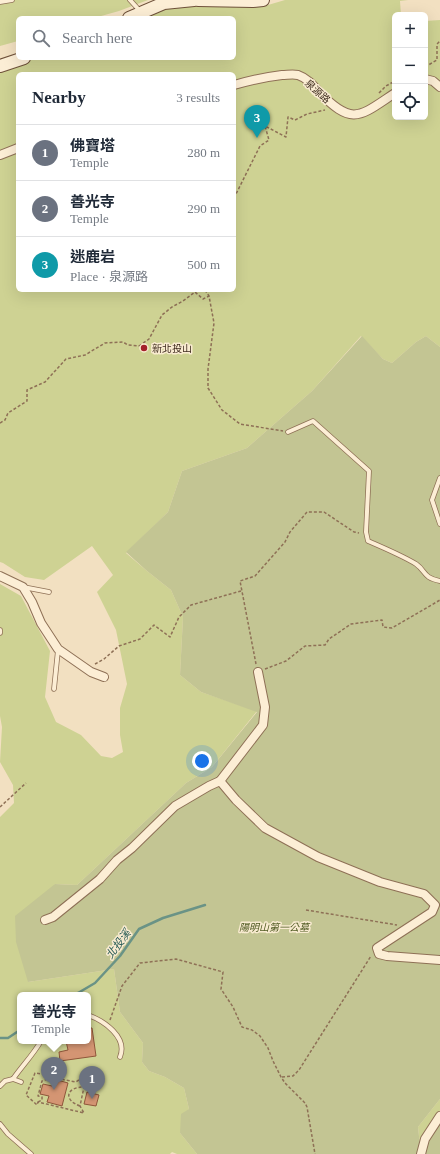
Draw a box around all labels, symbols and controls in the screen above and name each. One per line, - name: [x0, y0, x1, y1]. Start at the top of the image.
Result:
- map controls: [392, 12, 428, 120]
- button: +: [392, 12, 428, 48]
- search box: [16, 16, 236, 60]
- icon: search: [30, 27, 52, 49]
- text: Search here: [62, 30, 132, 46]
- button: −: [392, 48, 428, 84]
- street label: 泉源路: [303, 77, 332, 105]
- button: locate: [392, 84, 428, 120]
- text: Nearby: [32, 88, 86, 107]
- text: 3 results: [176, 90, 220, 105]
- pin: 3: [244, 105, 270, 138]
- text: 佛寶塔: [70, 138, 115, 154]
- text: 1: [42, 145, 48, 160]
- text: 280 m: [187, 145, 220, 160]
- text: Temple: [70, 155, 109, 170]
- text: 善光寺: [70, 194, 115, 210]
- text: 2: [42, 201, 48, 216]
- text: 290 m: [187, 201, 220, 216]
- text: Temple: [70, 211, 109, 226]
- text: 迷鹿岩: [70, 249, 115, 265]
- text: 3: [42, 257, 48, 272]
- text: 500 m: [187, 257, 220, 272]
- text: Place · 泉源路: [70, 269, 148, 284]
- marker: 新北投山: [139, 343, 149, 353]
- place label: 新北投山: [152, 343, 192, 354]
- your location: [192, 751, 212, 771]
- park label: 陽明山第一公墓: [239, 922, 311, 933]
- water label: 北投溪: [103, 926, 134, 961]
- popup: [17, 992, 91, 1044]
- text: 善光寺: [31, 1004, 77, 1020]
- text: Temple: [31, 1021, 70, 1036]
- pin: 2: [41, 1057, 67, 1090]
- pin: 1: [79, 1066, 105, 1099]

